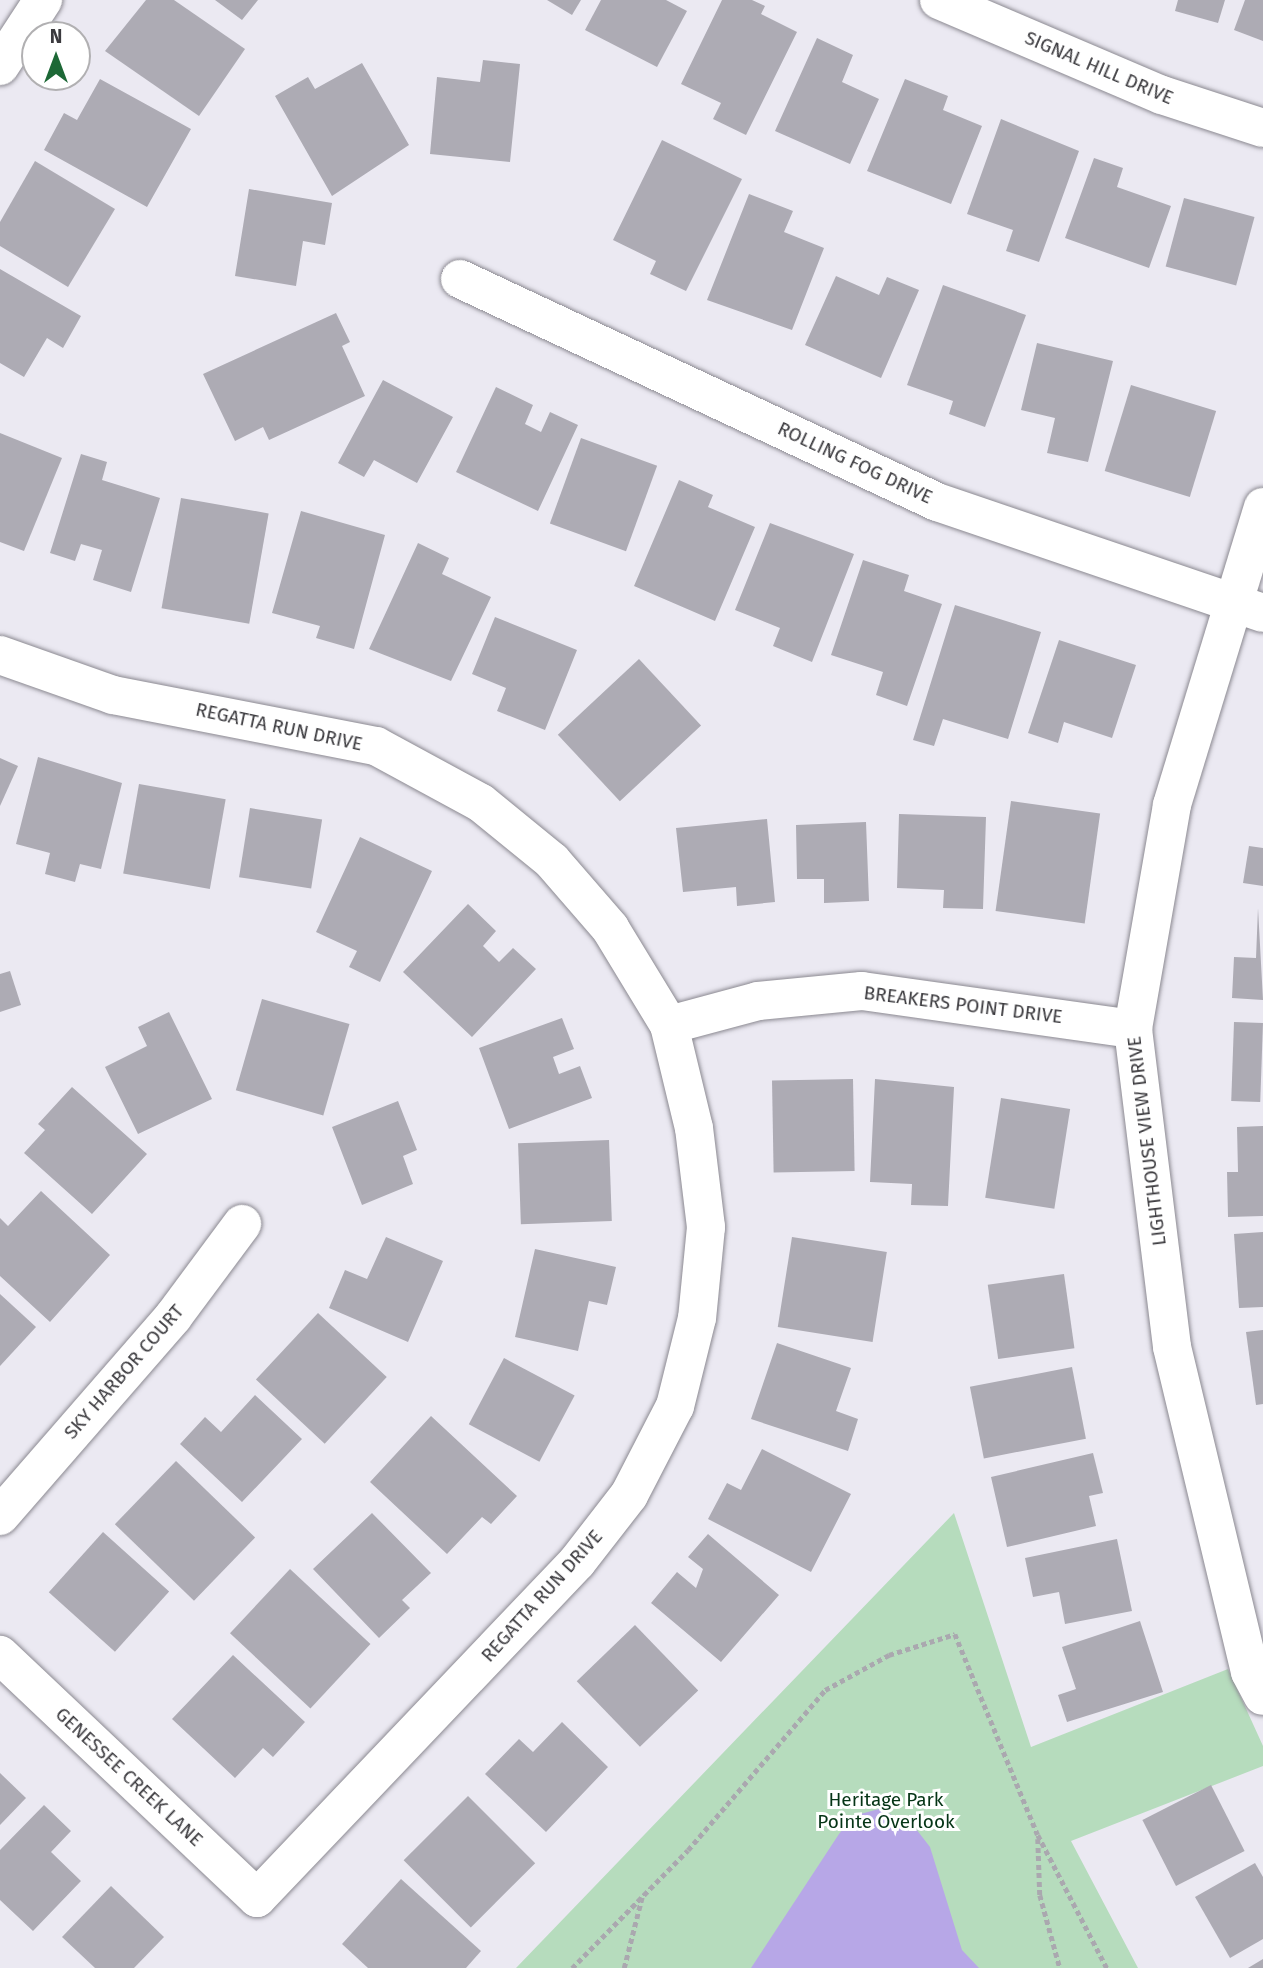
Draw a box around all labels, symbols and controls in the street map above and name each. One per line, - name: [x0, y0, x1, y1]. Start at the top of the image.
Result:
- north arrow: [21, 21, 91, 91]
- text: N: [50, 25, 62, 48]
- street label: SIGNAL HILL DRIVE: [1021, 26, 1177, 110]
- street label: ROLLING FOG DRIVE: [774, 417, 936, 509]
- street label: REGATTA RUN DRIVE: [193, 698, 365, 756]
- street label: BREAKERS POINT DRIVE: [862, 982, 1064, 1028]
- street label: LIGHTHOUSE VIEW DRIVE: [1123, 1035, 1171, 1247]
- street label: SKY HARBOR COURT: [59, 1300, 189, 1444]
- street label: REGATTA RUN DRIVE: [477, 1525, 607, 1667]
- street label: GENESSEE CREEK LANE: [51, 1703, 207, 1851]
- park label: Heritage Park Pointe Overlook: [817, 1789, 955, 1833]

